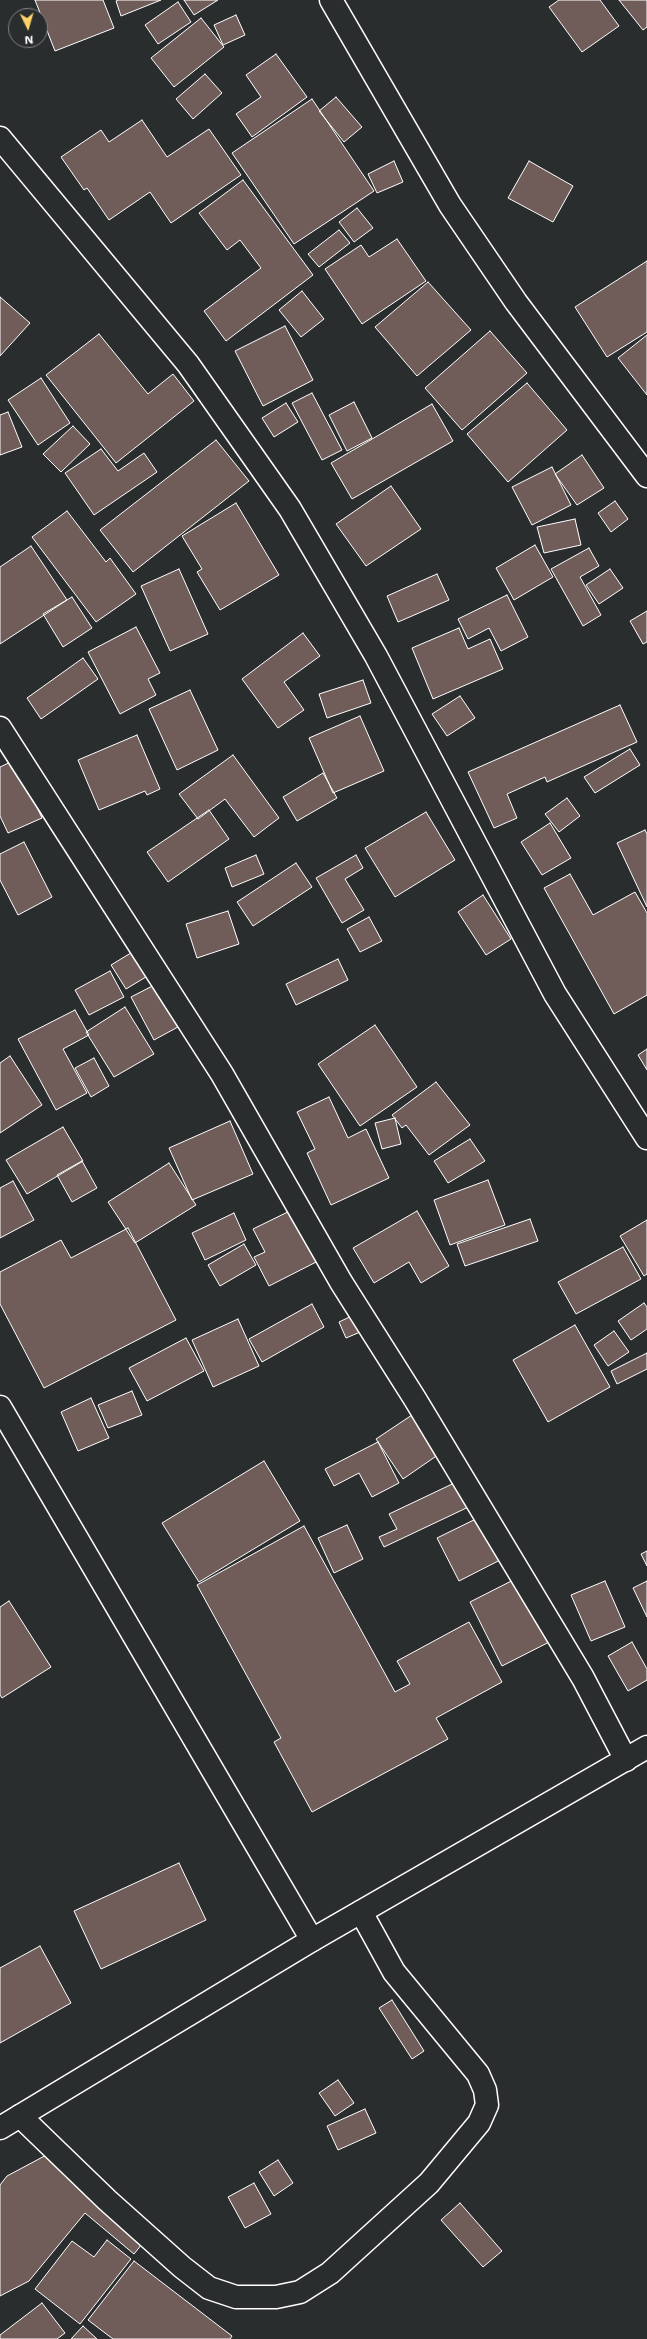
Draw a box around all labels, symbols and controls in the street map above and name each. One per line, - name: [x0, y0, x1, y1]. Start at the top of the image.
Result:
- north arrow: [8, 8, 48, 48]
- text: N: [24, 32, 34, 47]

